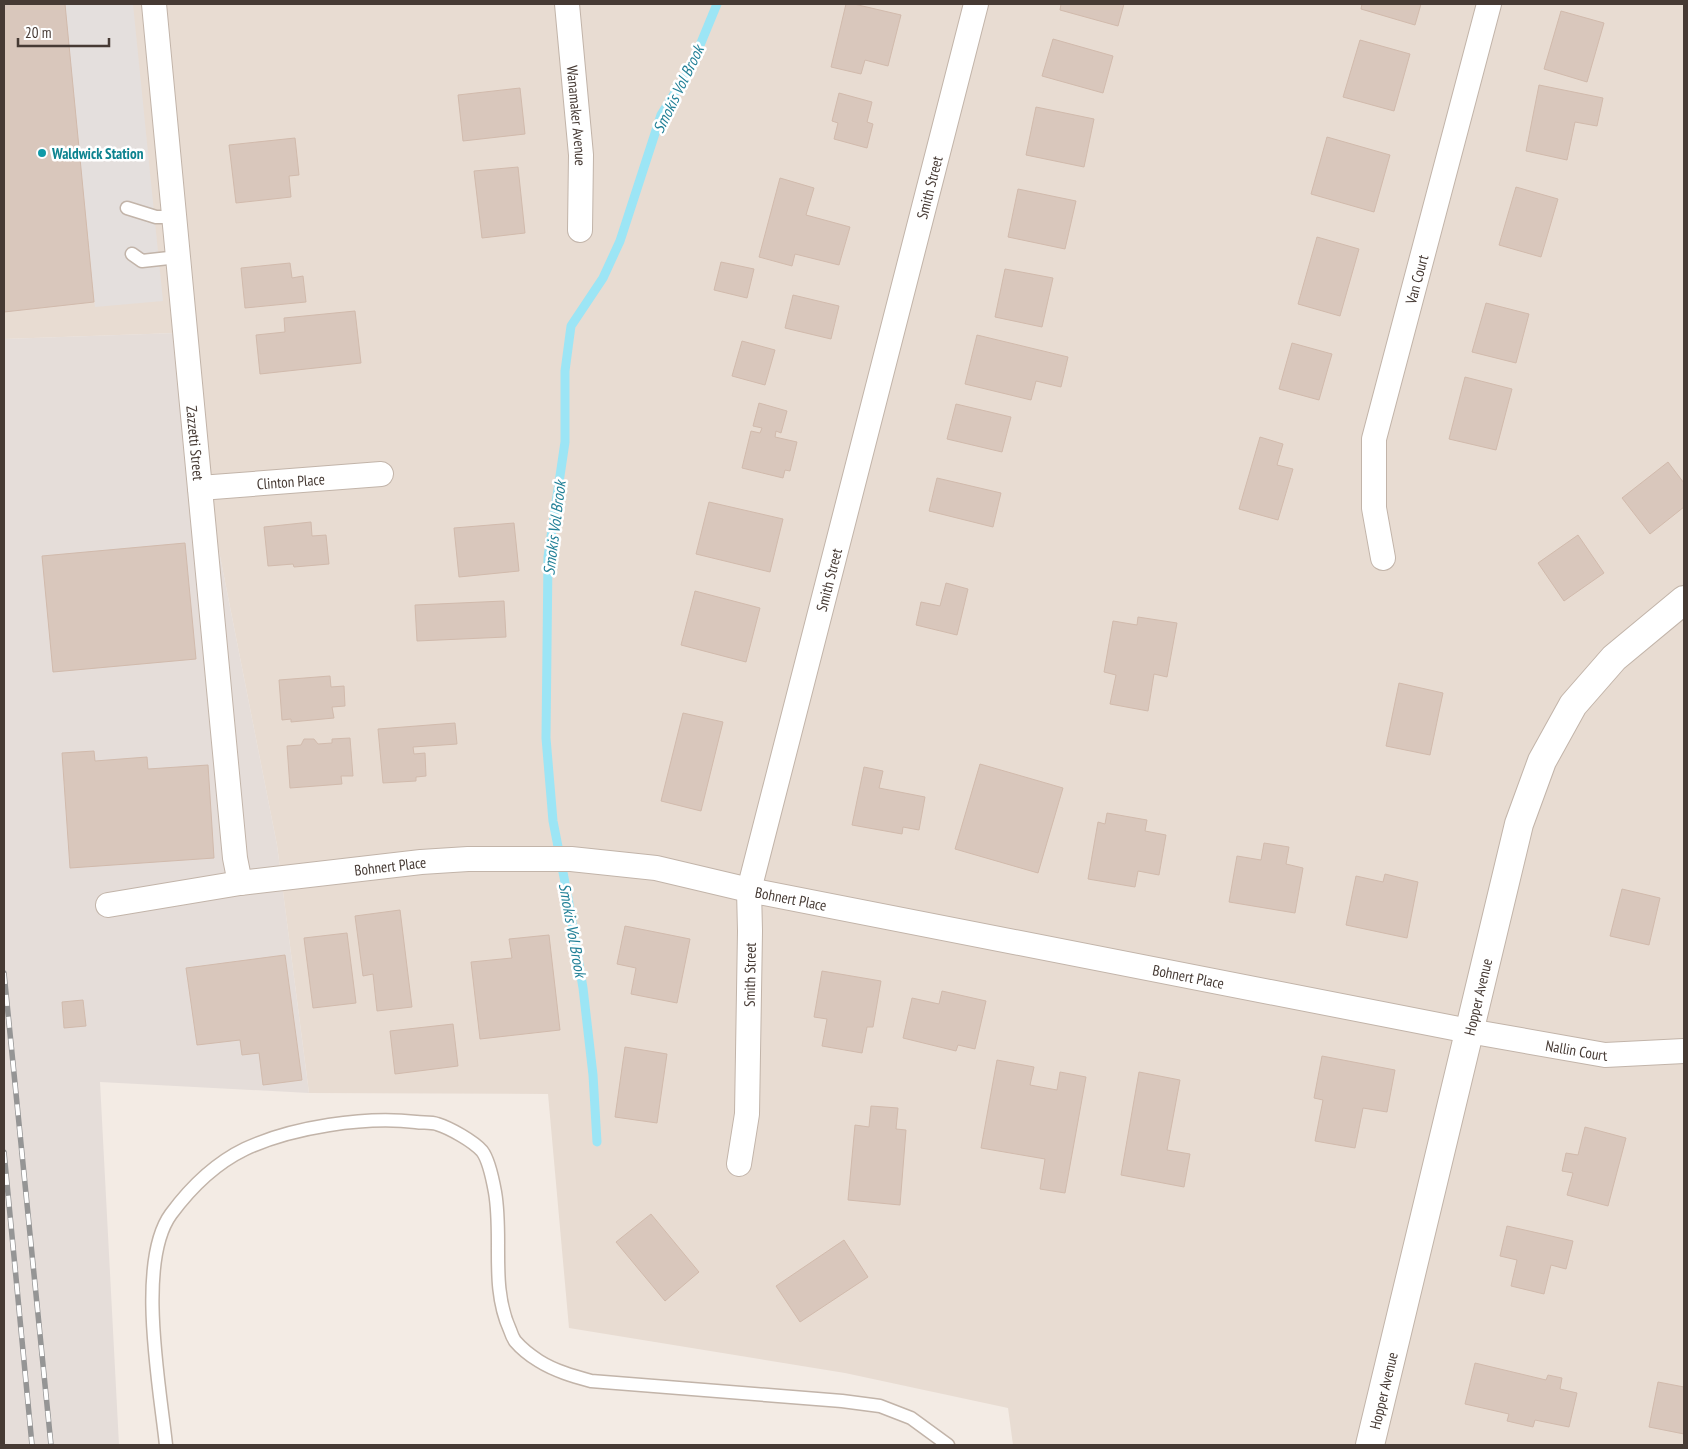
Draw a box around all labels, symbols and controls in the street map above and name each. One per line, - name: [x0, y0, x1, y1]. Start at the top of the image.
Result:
- scale bar: [18, 15, 109, 47]
- text: 20 m: [25, 23, 51, 42]
- water label: Smokis Vol Brook: [648, 40, 709, 136]
- street label: Wanamaker Avenue: [563, 64, 591, 166]
- place label: Waldwick Station: [51, 144, 144, 163]
- marker: Waldwick Station: [36, 147, 48, 159]
- street label: Smith Street: [912, 154, 946, 221]
- street label: Van Court: [1400, 253, 1432, 307]
- street label: Zazzetti Street: [183, 405, 209, 481]
- street label: Clinton Place: [256, 469, 325, 493]
- water label: Smokis Vol Brook: [538, 478, 570, 576]
- street label: Smith Street: [811, 546, 846, 613]
- street label: Bohnert Place: [353, 852, 427, 879]
- water label: Smokis Vol Brook: [555, 882, 591, 980]
- street label: Bohnert Place: [754, 882, 828, 915]
- street label: Smith Street: [739, 942, 759, 1007]
- street label: Hopper Avenue: [1459, 956, 1496, 1037]
- street label: Bohnert Place: [1151, 960, 1226, 992]
- street label: Nallin Court: [1544, 1035, 1608, 1065]
- street label: Hopper Avenue: [1365, 1350, 1401, 1431]

